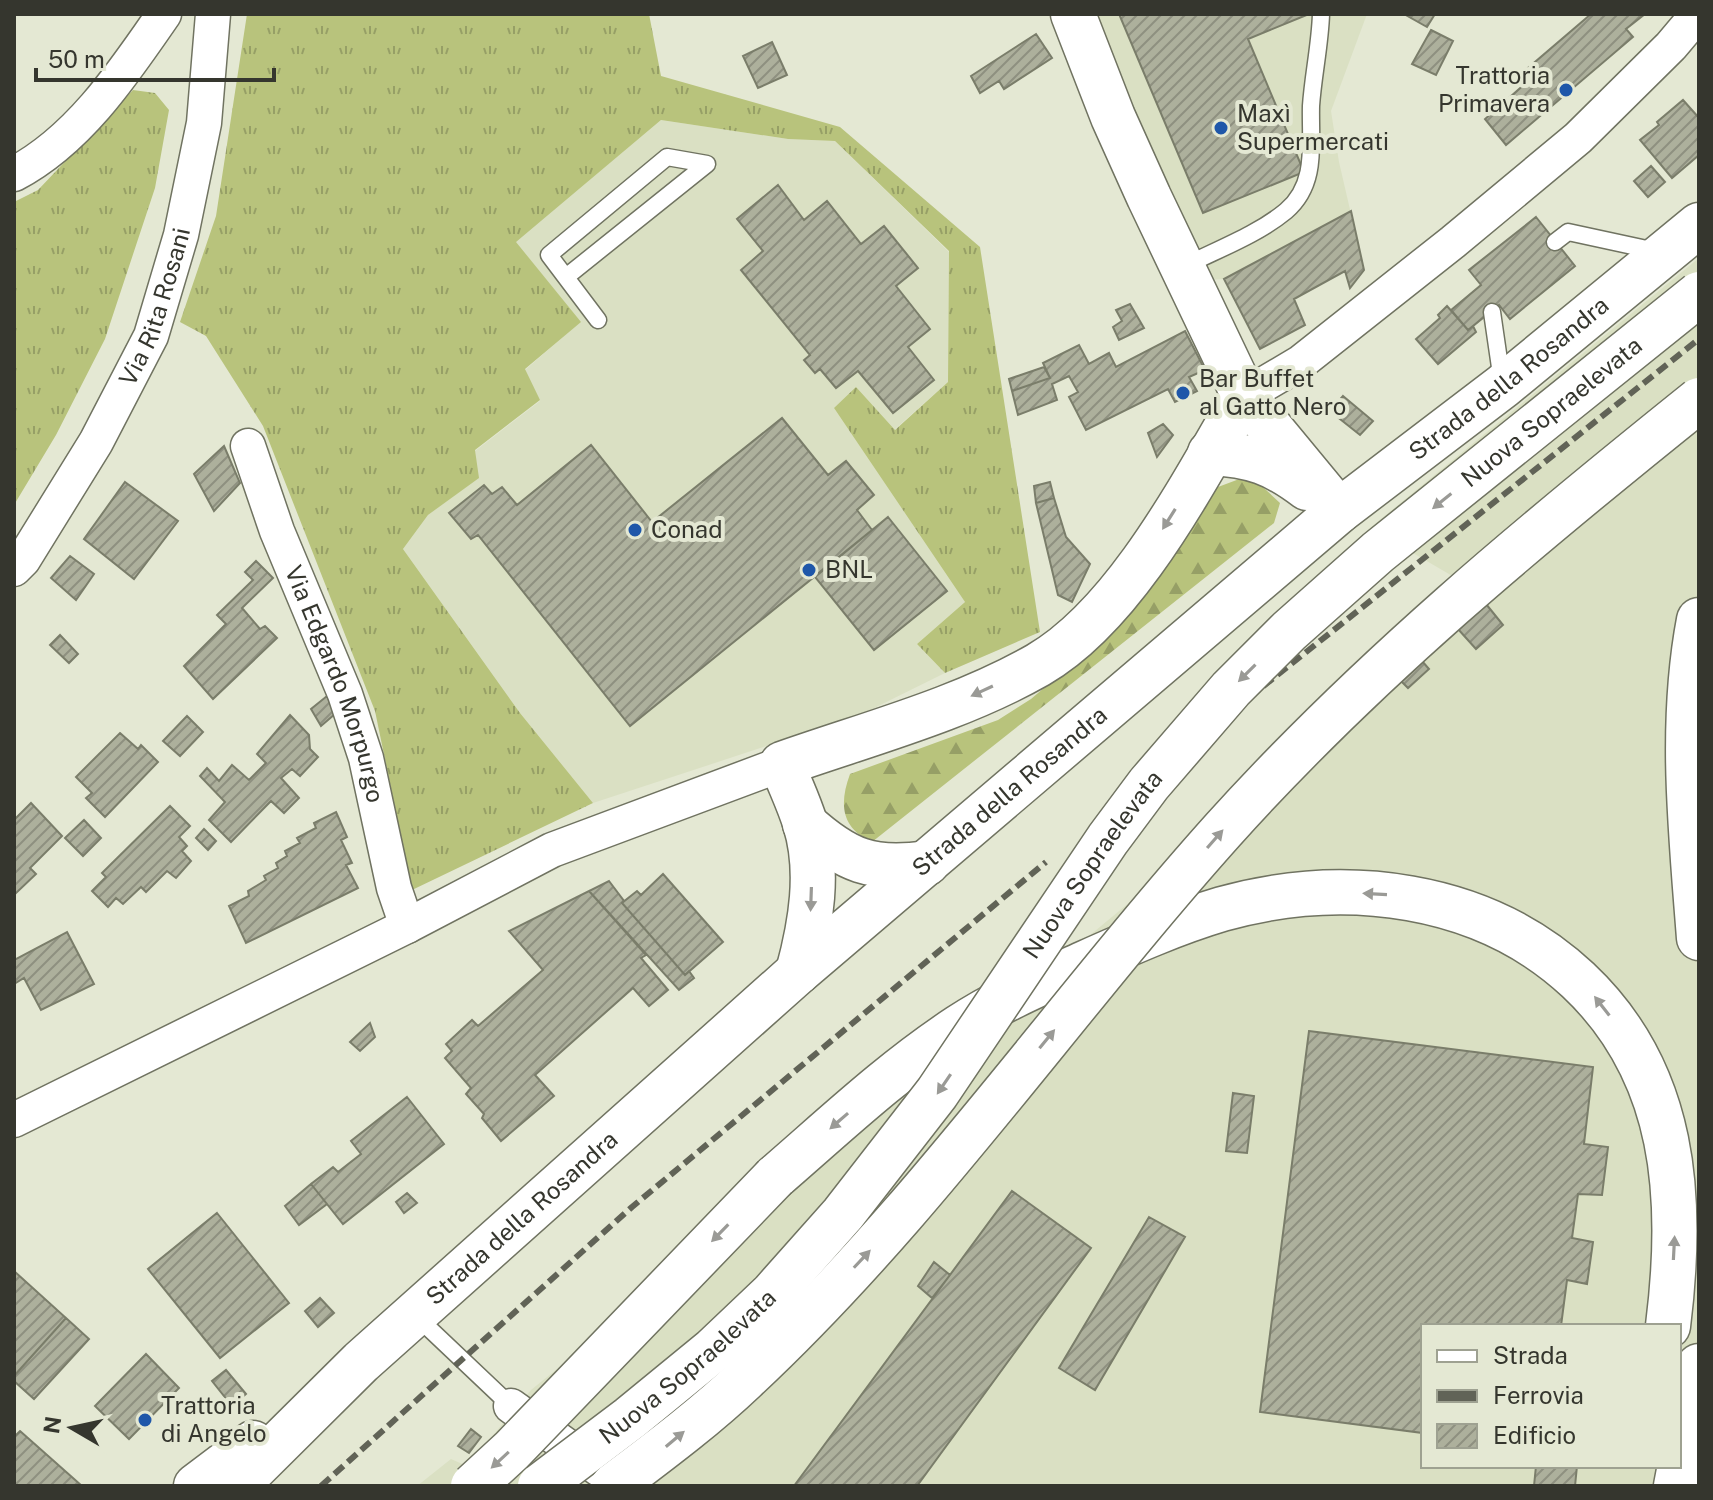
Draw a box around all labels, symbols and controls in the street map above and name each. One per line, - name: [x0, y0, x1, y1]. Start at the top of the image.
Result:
- scale bar: [36, 32, 274, 82]
- text: 50 m: [48, 45, 105, 73]
- place label: Trattoria Primavera: [1438, 61, 1550, 117]
- marker: Trattoria Primavera: [1557, 81, 1575, 99]
- place label: Maxì Supermercati: [1237, 99, 1389, 155]
- marker: Maxì Supermercati: [1212, 119, 1230, 137]
- street label: Via Rita Rosani: [113, 225, 195, 390]
- street label: Strada della Rosandra: [1403, 290, 1614, 466]
- street label: Nuova Sopraelevata: [1455, 331, 1647, 492]
- place label: Bar Buffet al Gatto Nero: [1199, 364, 1346, 420]
- marker: Bar Buffet al Gatto Nero: [1174, 384, 1192, 402]
- one-way arrow: [1432, 492, 1452, 508]
- one-way arrow: [1163, 508, 1177, 530]
- place label: Conad: [651, 515, 722, 543]
- marker: Conad: [626, 521, 644, 539]
- place label: BNL: [825, 555, 873, 583]
- street label: Via Edgardo Morpurgo: [280, 561, 390, 805]
- marker: BNL: [800, 561, 818, 579]
- one-way arrow: [1238, 663, 1257, 681]
- one-way arrow: [970, 685, 993, 698]
- street label: Strada della Rosandra: [906, 700, 1112, 882]
- street label: Nuova Sopraelevata: [1017, 764, 1167, 964]
- one-way arrow: [1205, 830, 1223, 849]
- one-way arrow: [805, 887, 818, 912]
- one-way arrow: [1362, 887, 1387, 900]
- one-way arrow: [1594, 996, 1611, 1016]
- one-way arrow: [1039, 1028, 1056, 1049]
- one-way arrow: [937, 1073, 952, 1094]
- one-way arrow: [830, 1112, 849, 1130]
- street label: Strada della Rosandra: [420, 1125, 623, 1310]
- one-way arrow: [711, 1223, 730, 1242]
- one-way arrow: [1667, 1235, 1680, 1260]
- one-way arrow: [852, 1249, 870, 1268]
- street label: Nuova Sopraelevata: [593, 1283, 781, 1449]
- legend: [1421, 1324, 1681, 1468]
- text: Strada: [1493, 1341, 1568, 1369]
- text: Ferrovia: [1493, 1381, 1584, 1409]
- north arrow: [32, 1388, 112, 1468]
- place label: Trattoria di Angelo: [161, 1391, 267, 1447]
- marker: Trattoria di Angelo: [136, 1411, 154, 1429]
- text: N: [38, 1414, 66, 1435]
- text: Edificio: [1493, 1421, 1576, 1449]
- one-way arrow: [664, 1431, 684, 1448]
- one-way arrow: [491, 1451, 510, 1469]

